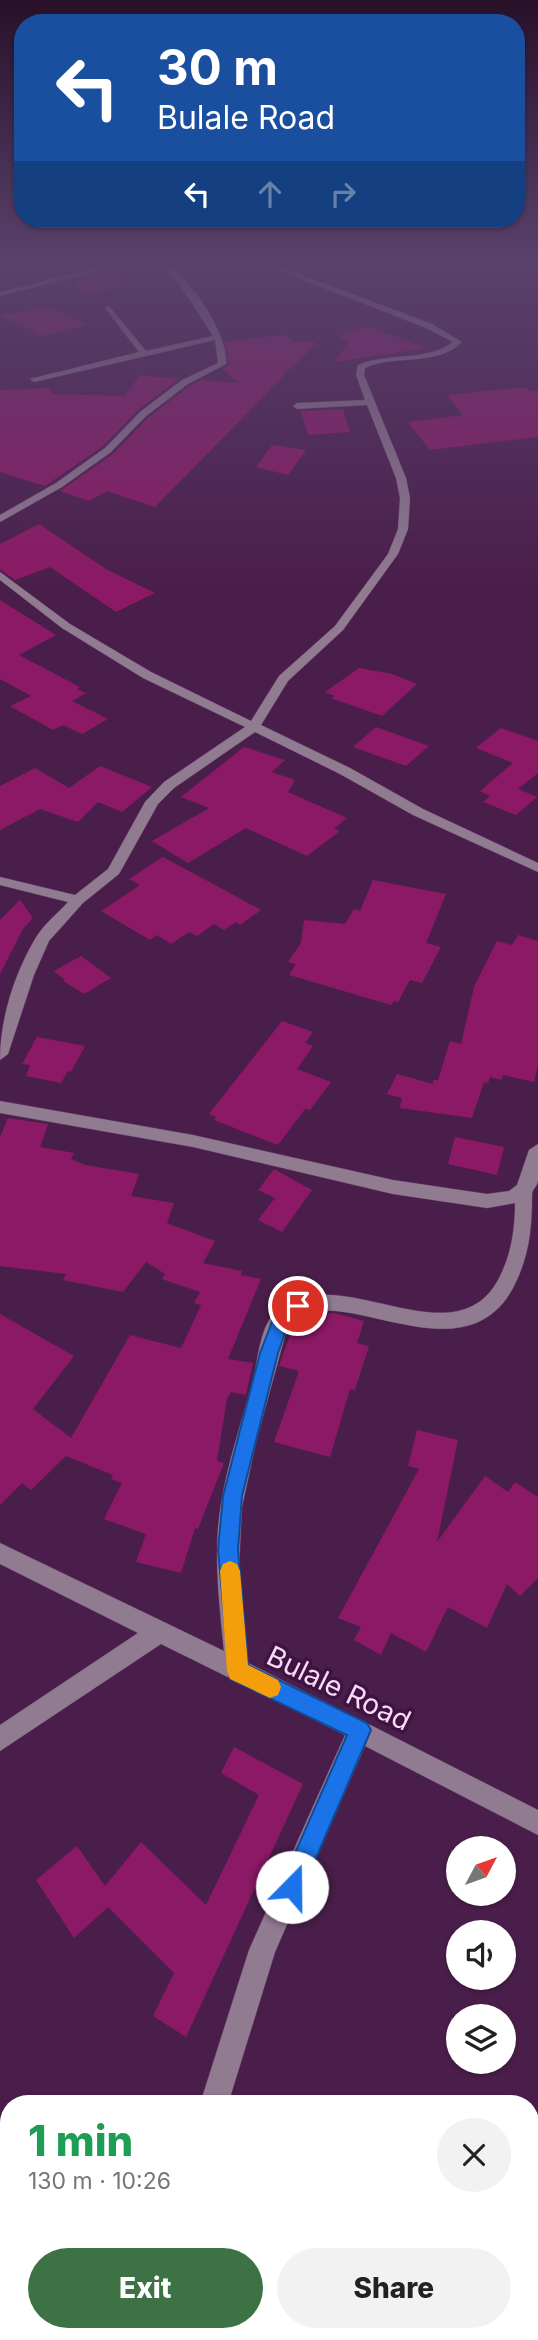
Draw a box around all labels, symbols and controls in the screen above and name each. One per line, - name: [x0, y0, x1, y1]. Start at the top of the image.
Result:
- text: 30 m: [157, 38, 278, 97]
- icon: left: [42, 42, 133, 133]
- text: Bulale Road: [157, 98, 335, 137]
- icon: left: [178, 175, 216, 213]
- icon: ahead: [251, 175, 289, 213]
- icon: right: [324, 175, 362, 213]
- pin: [268, 1276, 328, 1336]
- icon: arrive: [279, 1287, 317, 1325]
- street label: Bulale Road: [261, 1639, 417, 1737]
- north arrow: [446, 1836, 516, 1906]
- map controls: [446, 1836, 516, 2074]
- position arrow: [255, 1850, 329, 1924]
- button: sound: [446, 1920, 516, 1990]
- button: layers: [446, 2004, 516, 2074]
- text: 1 min: [28, 2115, 133, 2166]
- button: close: [437, 2118, 511, 2192]
- text: 130 m · 10:26: [28, 2167, 171, 2195]
- button: Exit: [28, 2248, 263, 2328]
- button: Share: [277, 2248, 511, 2328]

